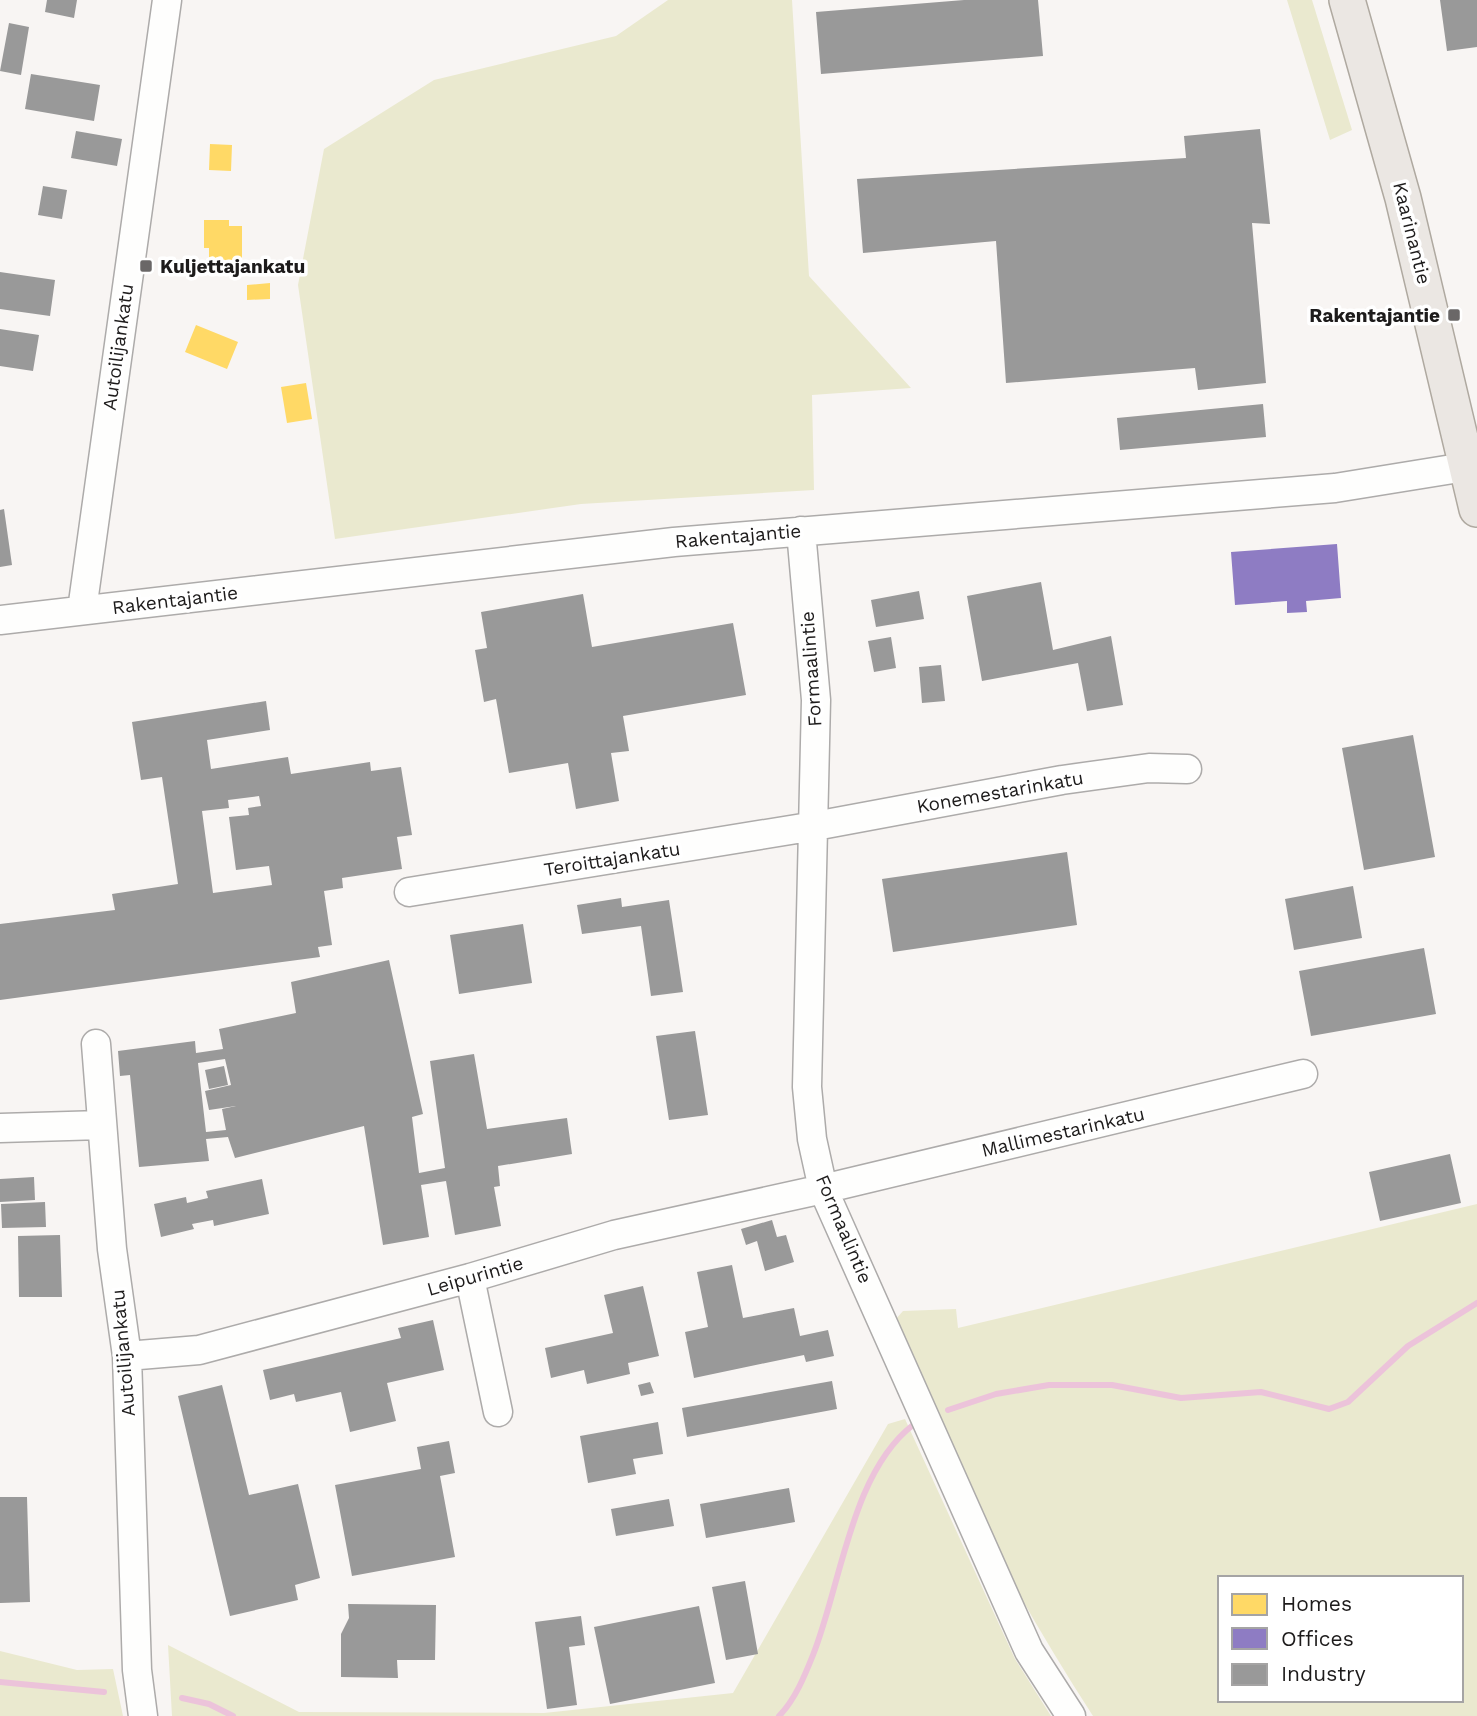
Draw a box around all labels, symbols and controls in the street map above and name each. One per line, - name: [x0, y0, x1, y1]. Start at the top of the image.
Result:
- street label: Kaarinantie: [1388, 179, 1436, 287]
- place label: Kuljettajankatu: [160, 255, 305, 278]
- marker: Kuljettajankatu: [138, 258, 154, 274]
- street label: Autoilijankatu: [98, 282, 138, 412]
- place label: Rakentajantie: [1309, 304, 1440, 327]
- marker: Rakentajantie: [1446, 307, 1462, 323]
- street label: Rakentajantie: [674, 519, 802, 553]
- street label: Rakentajantie: [111, 581, 239, 619]
- street label: Formaalintie: [795, 610, 827, 728]
- street label: Konemestarinkatu: [915, 766, 1085, 818]
- street label: Teroittajankatu: [542, 837, 682, 881]
- street label: Mallimestarinkatu: [979, 1102, 1147, 1162]
- street label: Formaalintie: [811, 1171, 877, 1287]
- street label: Leipurintie: [424, 1251, 526, 1301]
- street label: Autoilijankatu: [106, 1288, 140, 1418]
- legend: [1218, 1576, 1463, 1702]
- text: Homes: [1281, 1591, 1352, 1616]
- text: Offices: [1281, 1626, 1354, 1651]
- text: Industry: [1281, 1661, 1366, 1686]

